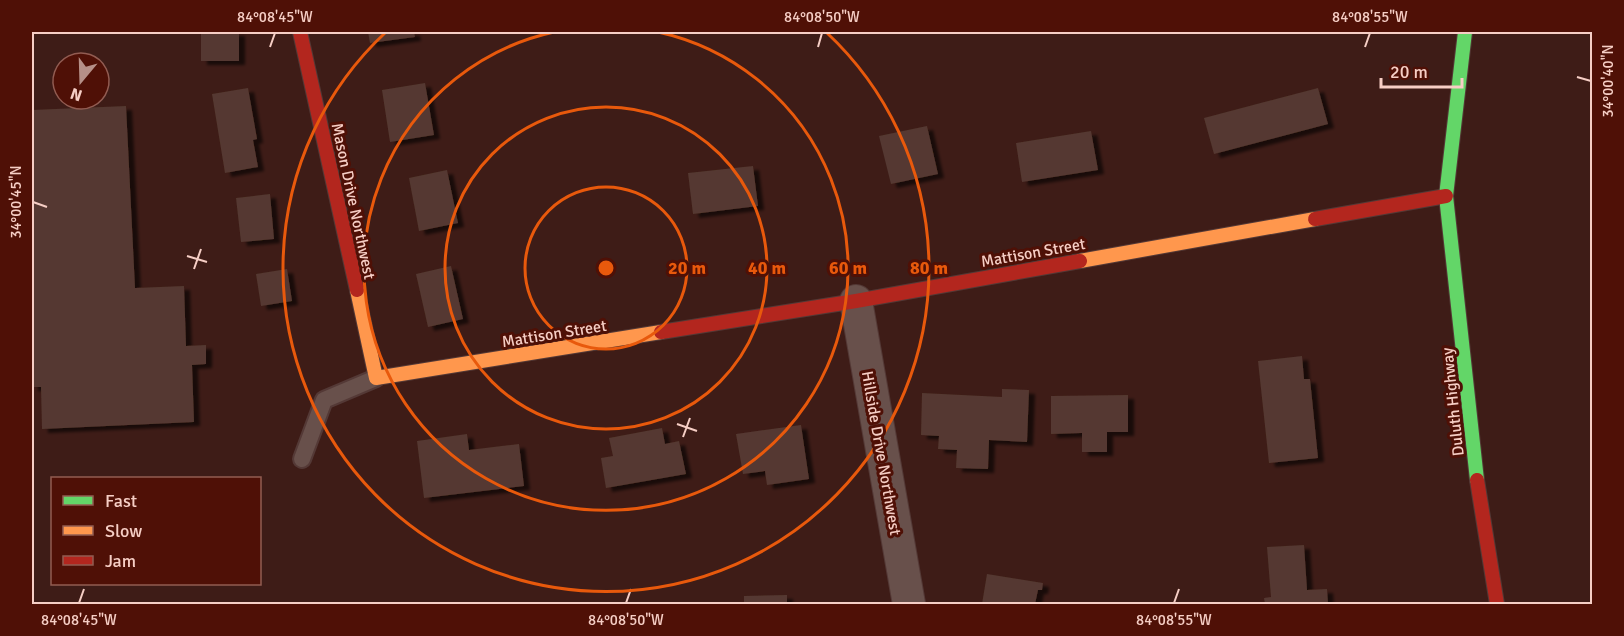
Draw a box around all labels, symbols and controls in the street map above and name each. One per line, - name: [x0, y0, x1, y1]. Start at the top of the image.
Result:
- text: 84°08'45"W: [237, 8, 313, 26]
- text: 84°08'50"W: [784, 8, 860, 26]
- text: 84°08'55"W: [1332, 8, 1408, 26]
- text: 34°00'40"N: [1599, 44, 1617, 118]
- north arrow: [51, 51, 111, 111]
- scale bar: [1381, 51, 1462, 89]
- text: 20 m: [1390, 61, 1428, 83]
- text: N: [68, 83, 85, 106]
- street label: Mason Drive Northwest: [327, 121, 379, 282]
- text: 34°00'45"N: [7, 165, 25, 239]
- street label: Mattison Street: [979, 234, 1087, 272]
- text: 20 m: [668, 257, 706, 279]
- text: 40 m: [748, 257, 786, 279]
- text: 60 m: [829, 257, 867, 279]
- text: 80 m: [910, 257, 948, 279]
- centre of rings: [596, 258, 616, 278]
- street label: Mattison Street: [500, 316, 608, 352]
- street label: Duluth Highway: [1437, 346, 1469, 457]
- street label: Hillside Drive Northwest: [857, 369, 905, 537]
- legend: [51, 477, 261, 585]
- text: Fast: [105, 490, 137, 512]
- text: Slow: [105, 520, 142, 542]
- text: Jam: [105, 550, 136, 572]
- text: 84°08'45"W: [41, 611, 117, 629]
- text: 84°08'50"W: [588, 611, 664, 629]
- text: 84°08'55"W: [1136, 611, 1212, 629]

